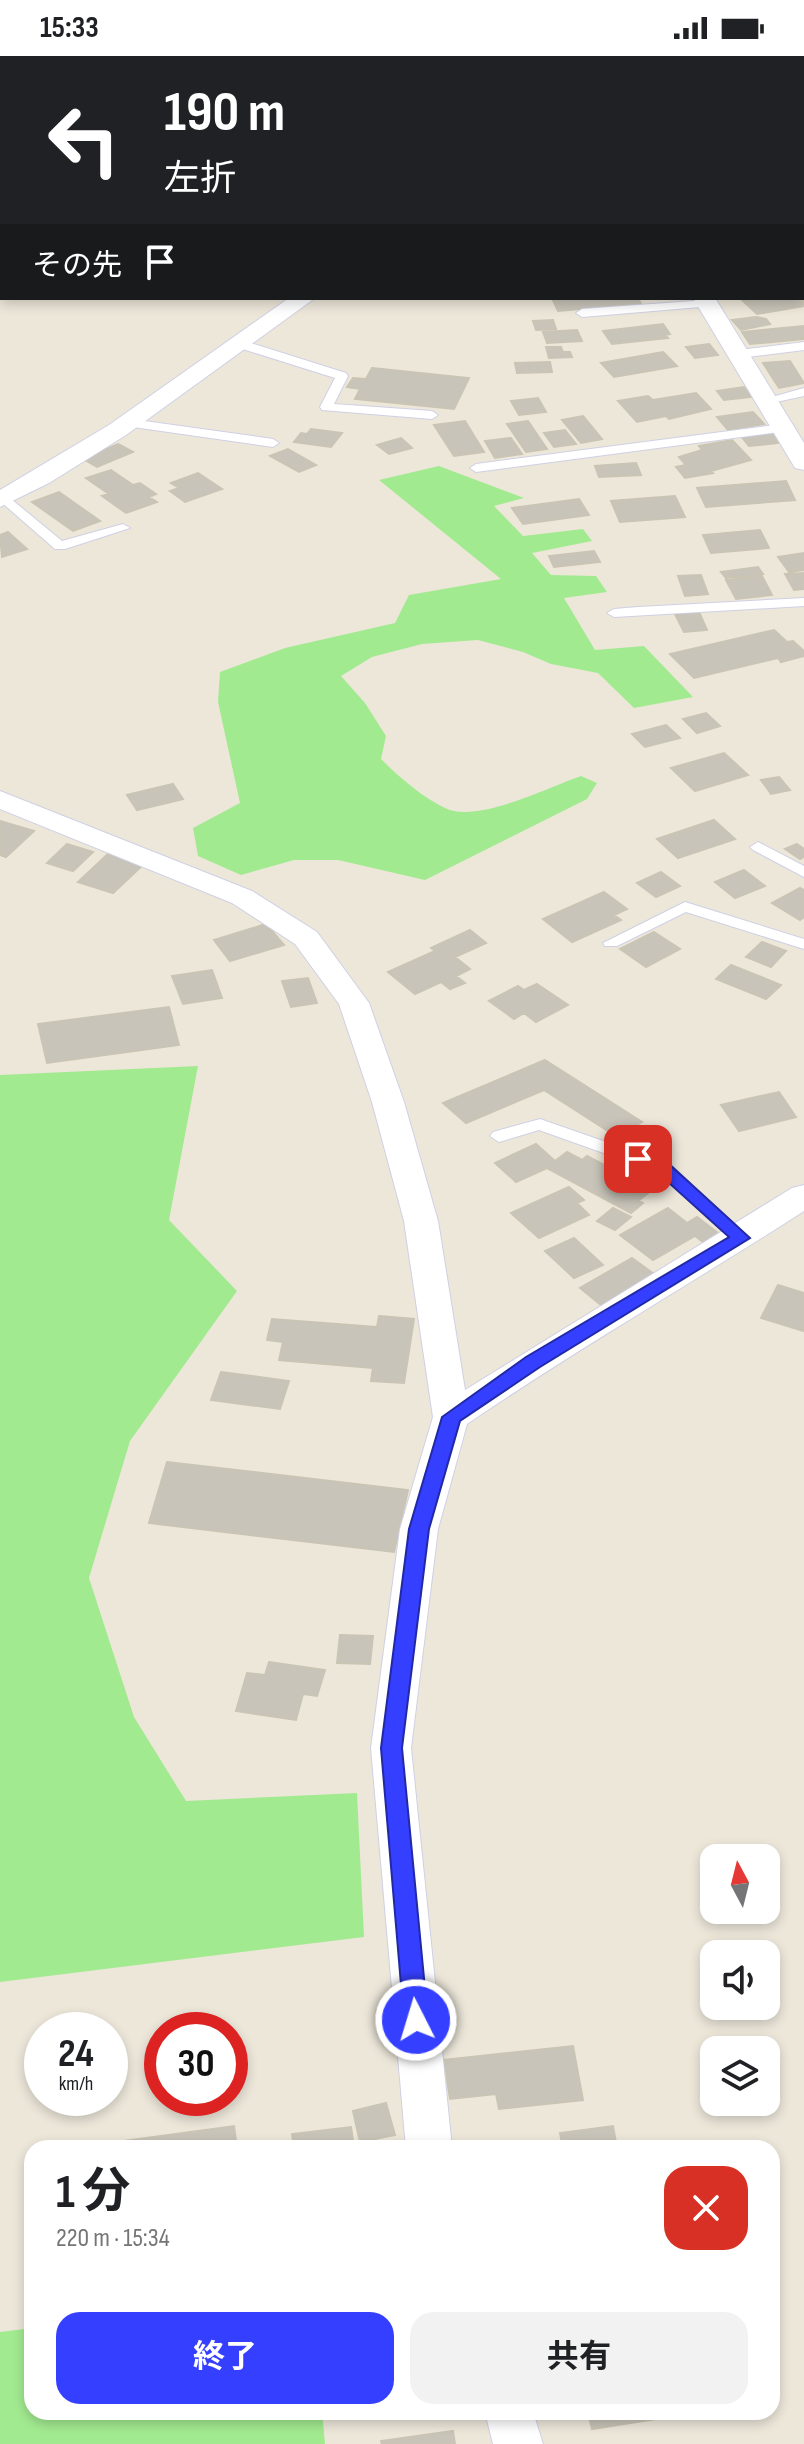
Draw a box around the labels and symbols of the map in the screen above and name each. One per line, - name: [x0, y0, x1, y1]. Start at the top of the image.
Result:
- pin: [604, 1125, 672, 1193]
- north arrow: [700, 1844, 780, 1924]
- position arrow: [374, 1978, 458, 2062]
- speed limit sign: 30: [144, 2012, 248, 2116]

